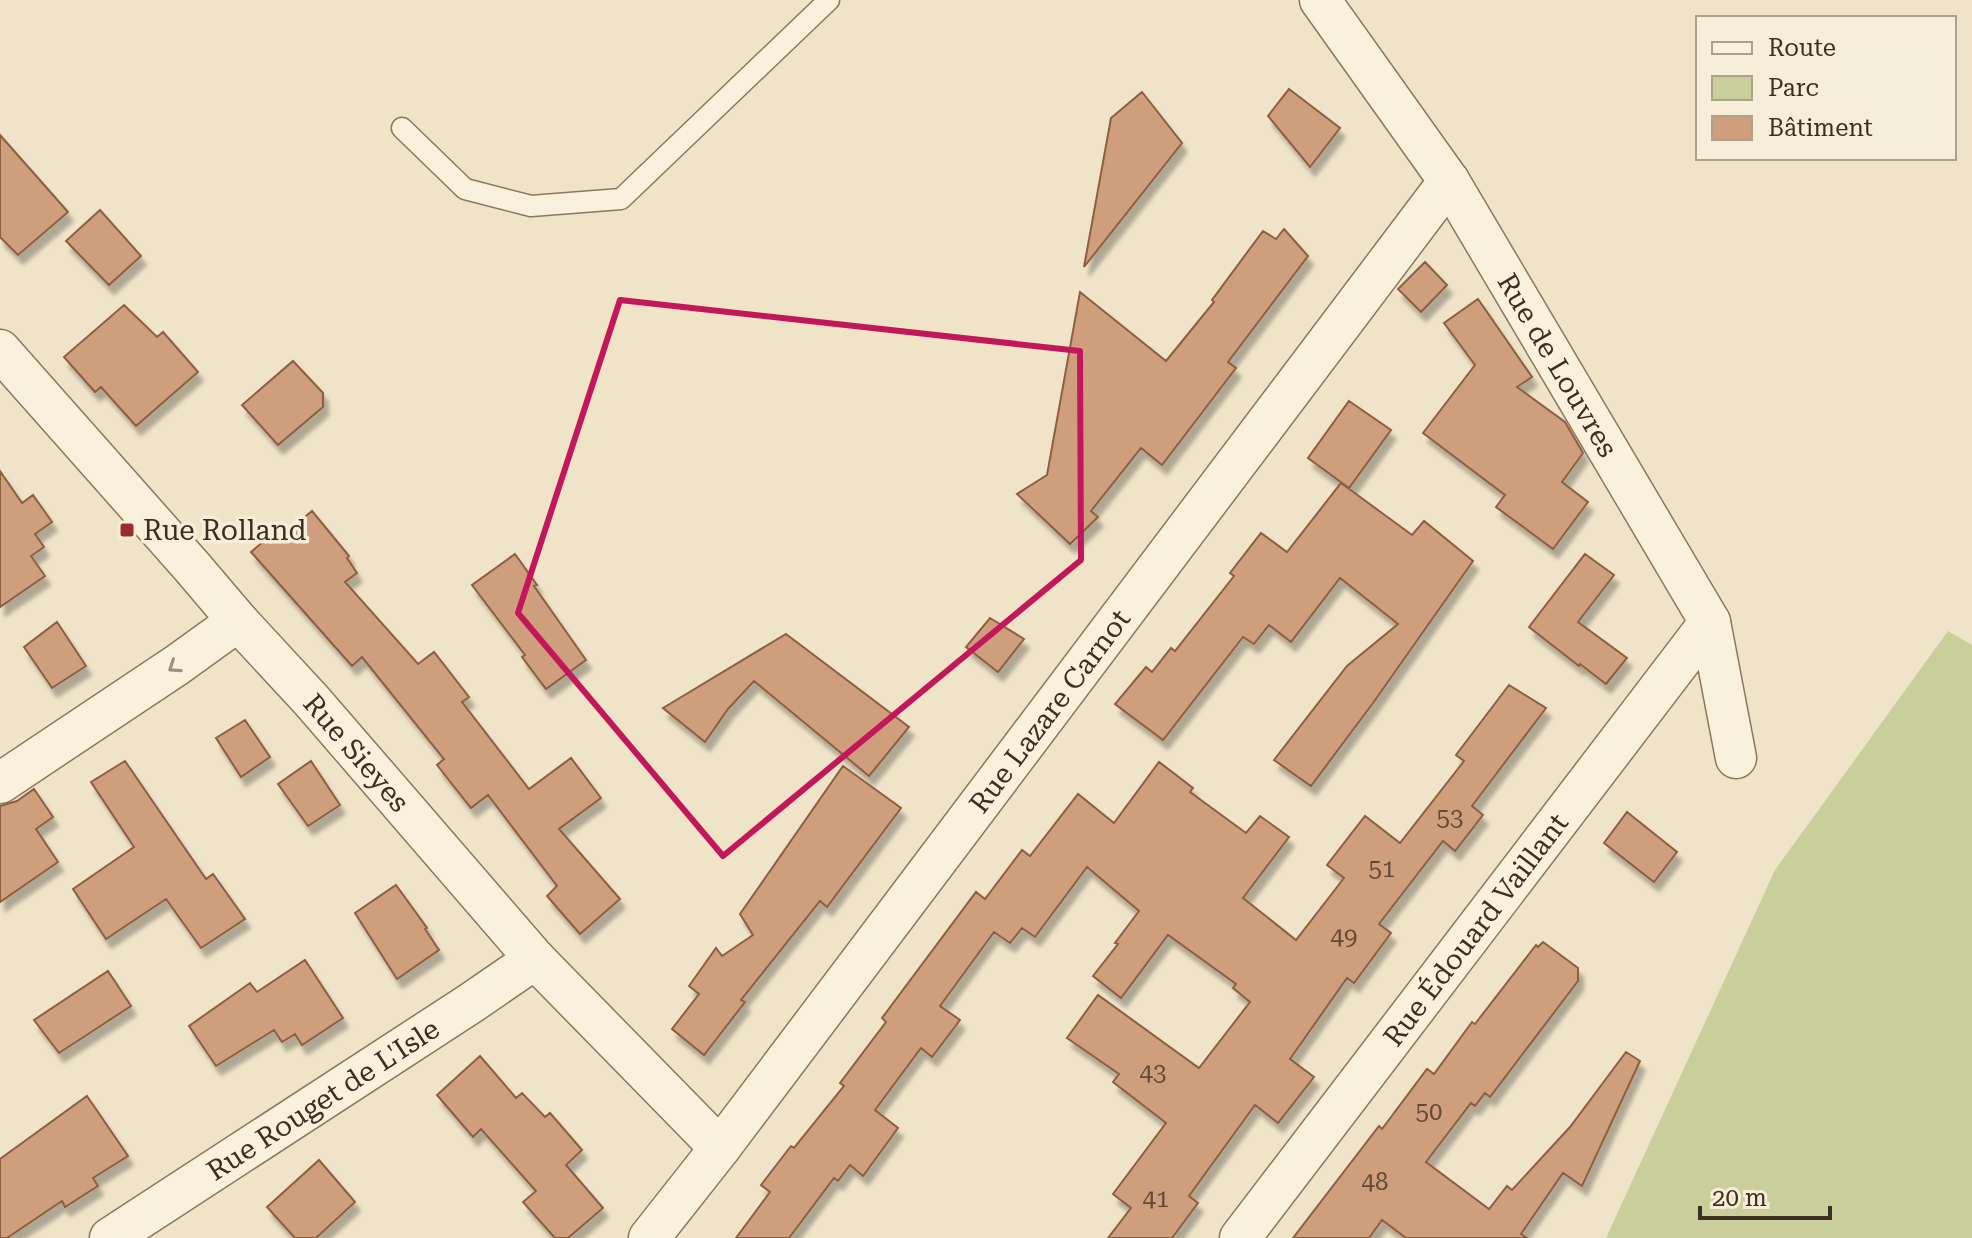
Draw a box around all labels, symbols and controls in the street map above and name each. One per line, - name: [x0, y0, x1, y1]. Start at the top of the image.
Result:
- legend: [1696, 16, 1956, 160]
- text: Route: [1768, 34, 1836, 62]
- text: Parc: [1768, 74, 1819, 102]
- text: Bâtiment: [1768, 114, 1873, 142]
- street label: Rue de Louvres: [1491, 267, 1625, 463]
- place label: Rue Rolland: [143, 514, 307, 547]
- marker: Rue Rolland: [118, 521, 136, 539]
- street label: Rue Lazare Carnot: [962, 603, 1137, 819]
- one-way arrow: [169, 657, 183, 672]
- street label: Rue Sieyes: [297, 687, 417, 818]
- house number: 53: [1437, 804, 1463, 832]
- street label: Rue Édouard Vaillant: [1376, 807, 1575, 1052]
- house number: 51: [1369, 855, 1395, 883]
- house number: 49: [1331, 923, 1357, 951]
- street label: Rue Rouget de L'Isle: [200, 1012, 445, 1187]
- house number: 43: [1140, 1059, 1166, 1087]
- house number: 50: [1416, 1098, 1442, 1126]
- house number: 48: [1362, 1168, 1388, 1196]
- scale bar: [1700, 1170, 1830, 1220]
- text: 20 m: [1712, 1184, 1767, 1212]
- house number: 41: [1143, 1185, 1169, 1213]

